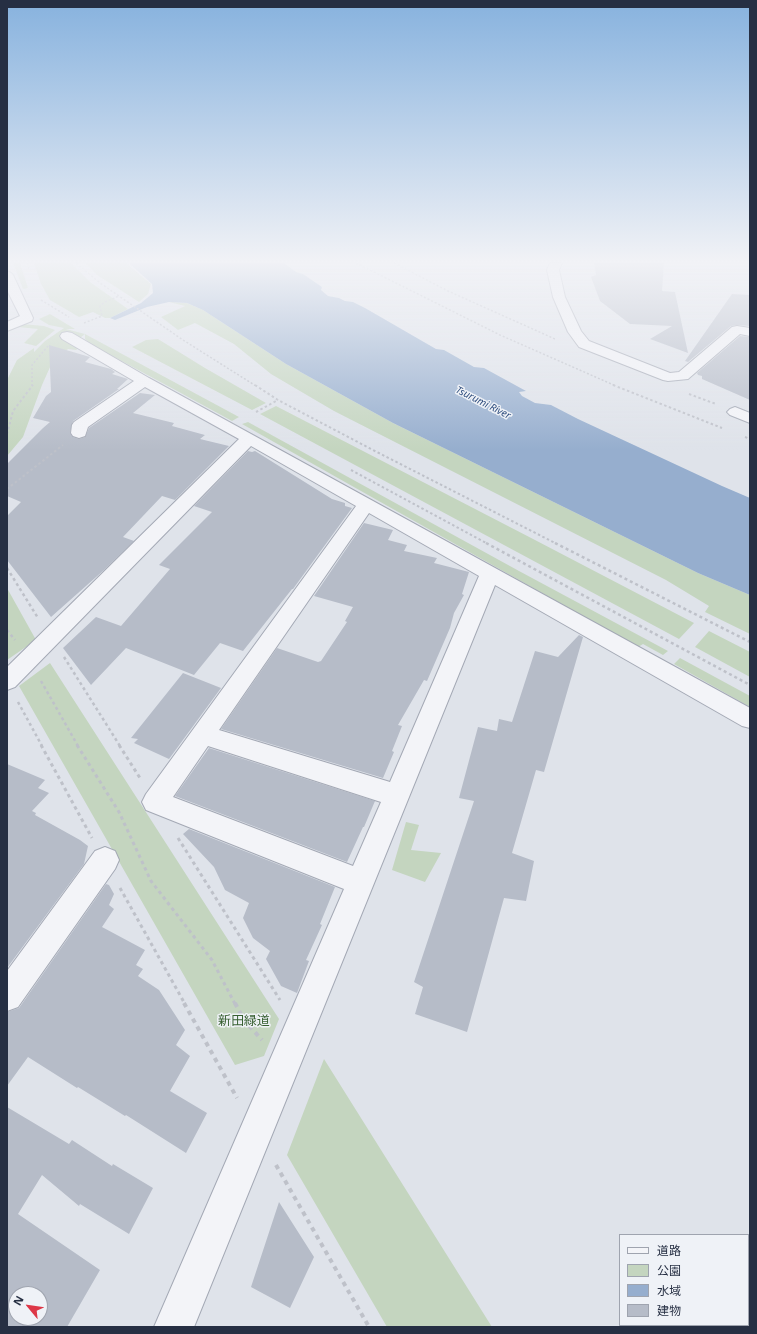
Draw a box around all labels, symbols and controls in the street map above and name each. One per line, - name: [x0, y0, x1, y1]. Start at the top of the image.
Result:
- water label: Tsurumi River: [453, 384, 513, 422]
- park label: 新田緑道: [218, 1013, 270, 1029]
- legend: [619, 1234, 749, 1326]
- text: 道路: [657, 1242, 681, 1259]
- text: 公園: [657, 1262, 681, 1279]
- text: 水域: [657, 1282, 681, 1299]
- north arrow: [8, 1286, 48, 1326]
- text: N: [9, 1293, 27, 1308]
- text: 建物: [657, 1302, 681, 1319]

